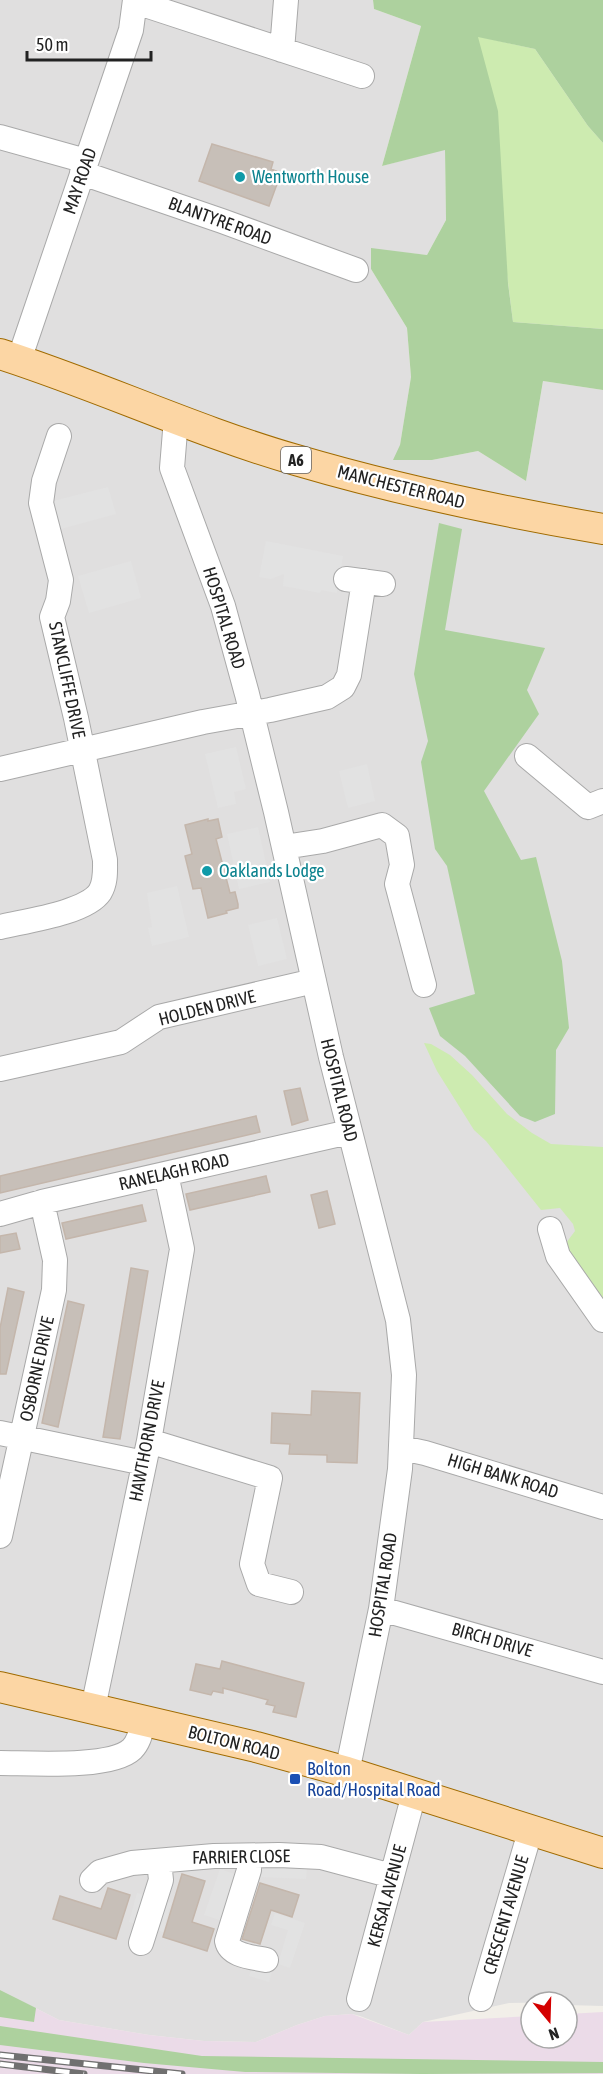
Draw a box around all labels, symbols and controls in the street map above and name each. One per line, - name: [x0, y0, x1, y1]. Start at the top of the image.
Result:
- scale bar: [27, 24, 152, 62]
- text: 50 m: [36, 34, 68, 55]
- street label: MAY ROAD: [58, 145, 101, 217]
- place label: Wentworth House: [252, 166, 369, 187]
- marker: Wentworth House: [233, 170, 247, 184]
- street label: BLANTYRE ROAD: [166, 192, 275, 249]
- road number: A6: [281, 447, 311, 473]
- street label: MANCHESTER ROAD: [335, 461, 467, 512]
- street label: HOSPITAL ROAD: [199, 564, 250, 671]
- street label: STANCLIFFE DRIVE: [45, 620, 90, 740]
- place label: Oaklands Lodge: [219, 860, 325, 881]
- marker: Oaklands Lodge: [200, 864, 214, 878]
- street label: HOLDEN DRIVE: [156, 985, 258, 1030]
- street label: HOSPITAL ROAD: [317, 1036, 362, 1144]
- street label: RANELAGH ROAD: [117, 1149, 231, 1194]
- street label: OSBORNE DRIVE: [15, 1314, 58, 1423]
- street label: HAWTHORN DRIVE: [124, 1378, 169, 1503]
- street label: HIGH BANK ROAD: [445, 1449, 561, 1502]
- street label: HOSPITAL ROAD: [364, 1531, 401, 1639]
- street label: BIRCH DRIVE: [449, 1618, 535, 1661]
- street label: BOLTON ROAD: [186, 1721, 282, 1764]
- place label: Bolton Road/Hospital Road: [307, 1758, 441, 1800]
- marker: Bolton Road/Hospital Road: [288, 1772, 302, 1786]
- street label: KERSAL AVENUE: [363, 1842, 410, 1949]
- street label: FARRIER CLOSE: [192, 1845, 290, 1868]
- street label: CRESCENT AVENUE: [478, 1853, 533, 1977]
- north arrow: [519, 1990, 579, 2050]
- text: N: [546, 2024, 561, 2044]

